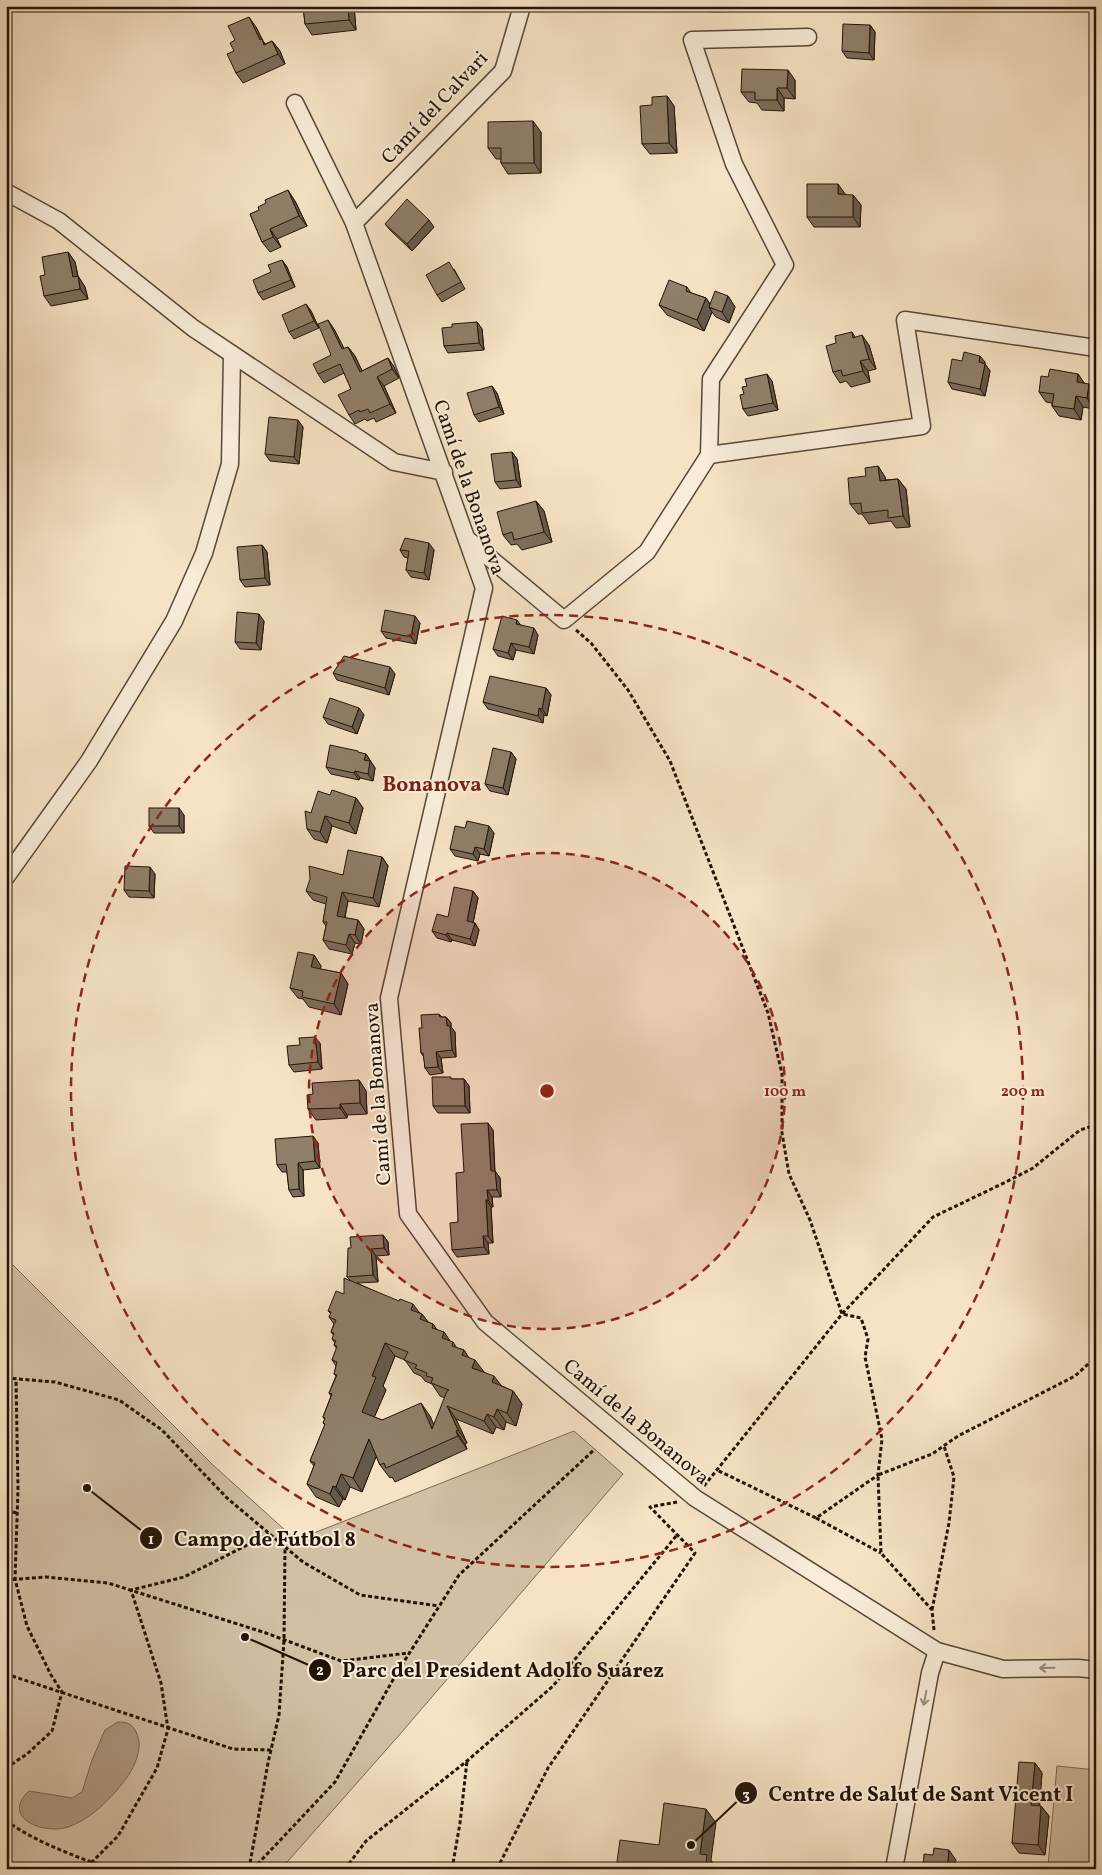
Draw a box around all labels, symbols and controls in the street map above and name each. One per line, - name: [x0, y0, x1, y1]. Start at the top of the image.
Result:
- street label: Camí del Calvari: [376, 46, 495, 171]
- street label: Camí de la Bonanova: [425, 396, 511, 579]
- district label: Bonanova: [382, 771, 482, 800]
- street label: Camí de la Bonanova: [359, 1001, 399, 1186]
- centre of rings: [538, 1082, 556, 1100]
- text: 100 m: [764, 1082, 807, 1103]
- text: 200 m: [1001, 1082, 1045, 1103]
- street label: Camí de la Bonanova: [556, 1353, 715, 1492]
- callout: Campo de Fútbol 8: [139, 1520, 366, 1556]
- text: Campo de Fútbol 8: [174, 1526, 356, 1555]
- text: 1: [148, 1530, 154, 1551]
- callout: Parc del President Adolfo Suárez: [308, 1652, 674, 1688]
- text: Parc del President Adolfo Suárez: [342, 1657, 664, 1686]
- text: 2: [316, 1661, 324, 1682]
- one-way arrow: [1039, 1663, 1056, 1673]
- one-way arrow: [920, 1690, 929, 1706]
- callout: Centre de Salut de Sant Vicent I: [734, 1775, 1084, 1811]
- text: Centre de Salut de Sant Vicent I: [769, 1781, 1073, 1810]
- text: 3: [742, 1785, 750, 1806]

